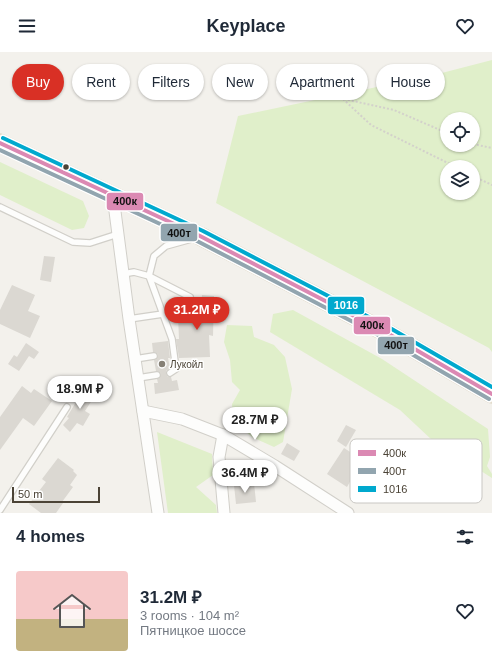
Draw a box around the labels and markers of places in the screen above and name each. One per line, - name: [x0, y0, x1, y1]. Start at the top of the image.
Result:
- unlabelled marker: [61, 162, 71, 172]
- pin: 31.2M ₽: [160, 297, 234, 331]
- marker: Лукойл: [157, 359, 167, 369]
- place label: Лукойл: [170, 359, 203, 370]
- pin: 18.9M ₽: [43, 376, 117, 410]
- pin: 28.7M ₽: [218, 407, 292, 441]
- pin: 36.4M ₽: [208, 460, 282, 494]

